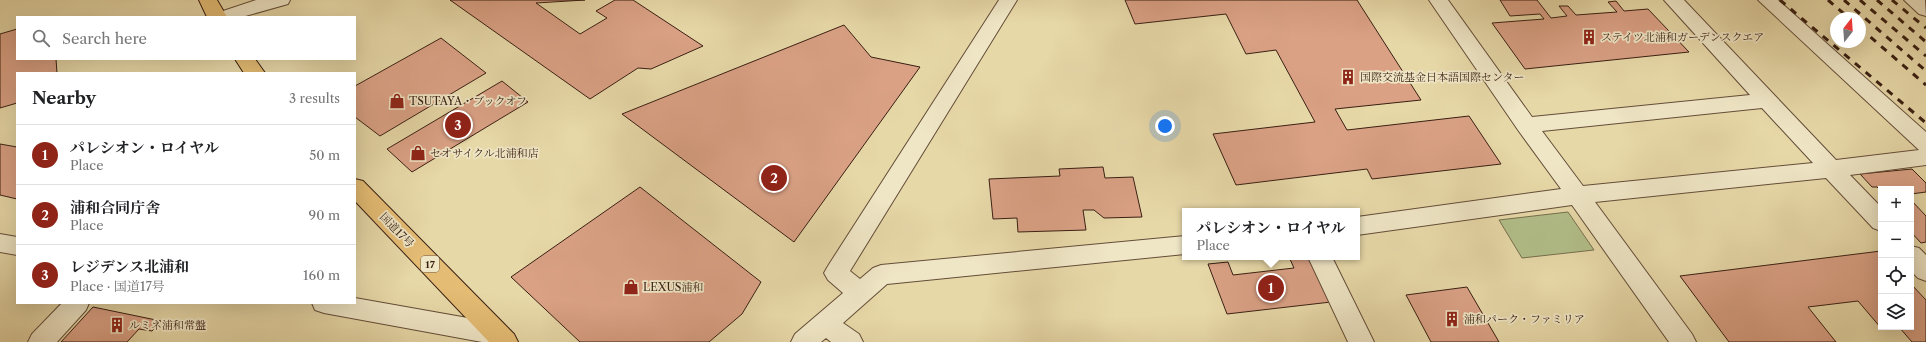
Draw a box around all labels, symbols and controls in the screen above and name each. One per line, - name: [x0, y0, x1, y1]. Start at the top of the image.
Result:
- north arrow: [1830, 12, 1866, 48]
- search box: [16, 16, 356, 60]
- icon: search: [30, 27, 52, 49]
- building icon: ステイツ北浦和ガーデンスクエア: [1580, 28, 1598, 46]
- text: Search here: [62, 29, 147, 48]
- place label: ステイツ北浦和ガーデンスクエア: [1601, 30, 1764, 44]
- building icon: 国際交流基金日本語国際センター: [1339, 68, 1357, 86]
- place label: 国際交流基金日本語国際センター: [1360, 70, 1525, 84]
- text: Nearby: [32, 88, 96, 108]
- text: 3 results: [289, 90, 340, 106]
- shop icon: TSUTAYA・ブックオフ: [388, 92, 406, 110]
- place label: TSUTAYA・ブックオフ: [409, 94, 527, 108]
- pin: 3: [445, 110, 471, 140]
- your location: [1155, 116, 1175, 136]
- text: パレシオン・ロイヤル: [70, 138, 219, 157]
- shop icon: セオサイクル北浦和店: [409, 144, 427, 162]
- place label: セオサイクル北浦和店: [430, 146, 539, 160]
- text: 1: [42, 147, 48, 163]
- text: 50 m: [309, 147, 340, 163]
- text: Place: [70, 157, 103, 173]
- pin: 2: [761, 163, 787, 193]
- map controls: [1878, 186, 1914, 330]
- button: +: [1878, 186, 1914, 222]
- text: 浦和合同庁舎: [70, 198, 160, 217]
- text: 2: [41, 207, 49, 223]
- text: 90 m: [309, 207, 340, 223]
- popup: [1182, 208, 1360, 260]
- street label: 国道17号: [377, 210, 417, 250]
- text: Place: [70, 217, 103, 233]
- text: パレシオン・ロイヤル: [1196, 218, 1346, 237]
- button: −: [1878, 222, 1914, 258]
- text: Place: [1196, 237, 1230, 253]
- road number: 17: [421, 256, 439, 272]
- text: レジデンス北浦和: [70, 257, 189, 276]
- button: locate: [1878, 258, 1914, 294]
- text: 3: [41, 267, 49, 283]
- text: 160 m: [303, 267, 340, 283]
- pin: 1: [1258, 273, 1284, 303]
- text: Place · 国道17号: [70, 278, 165, 294]
- shop icon: LEXUS浦和: [622, 278, 640, 296]
- place label: LEXUS浦和: [643, 280, 703, 294]
- button: layers: [1878, 294, 1914, 330]
- building icon: 浦和パーク・ファミリア: [1443, 310, 1461, 328]
- place label: 浦和パーク・ファミリア: [1464, 312, 1585, 326]
- building icon: ルミネ浦和常盤: [108, 316, 126, 334]
- place label: ルミネ浦和常盤: [129, 318, 206, 332]

